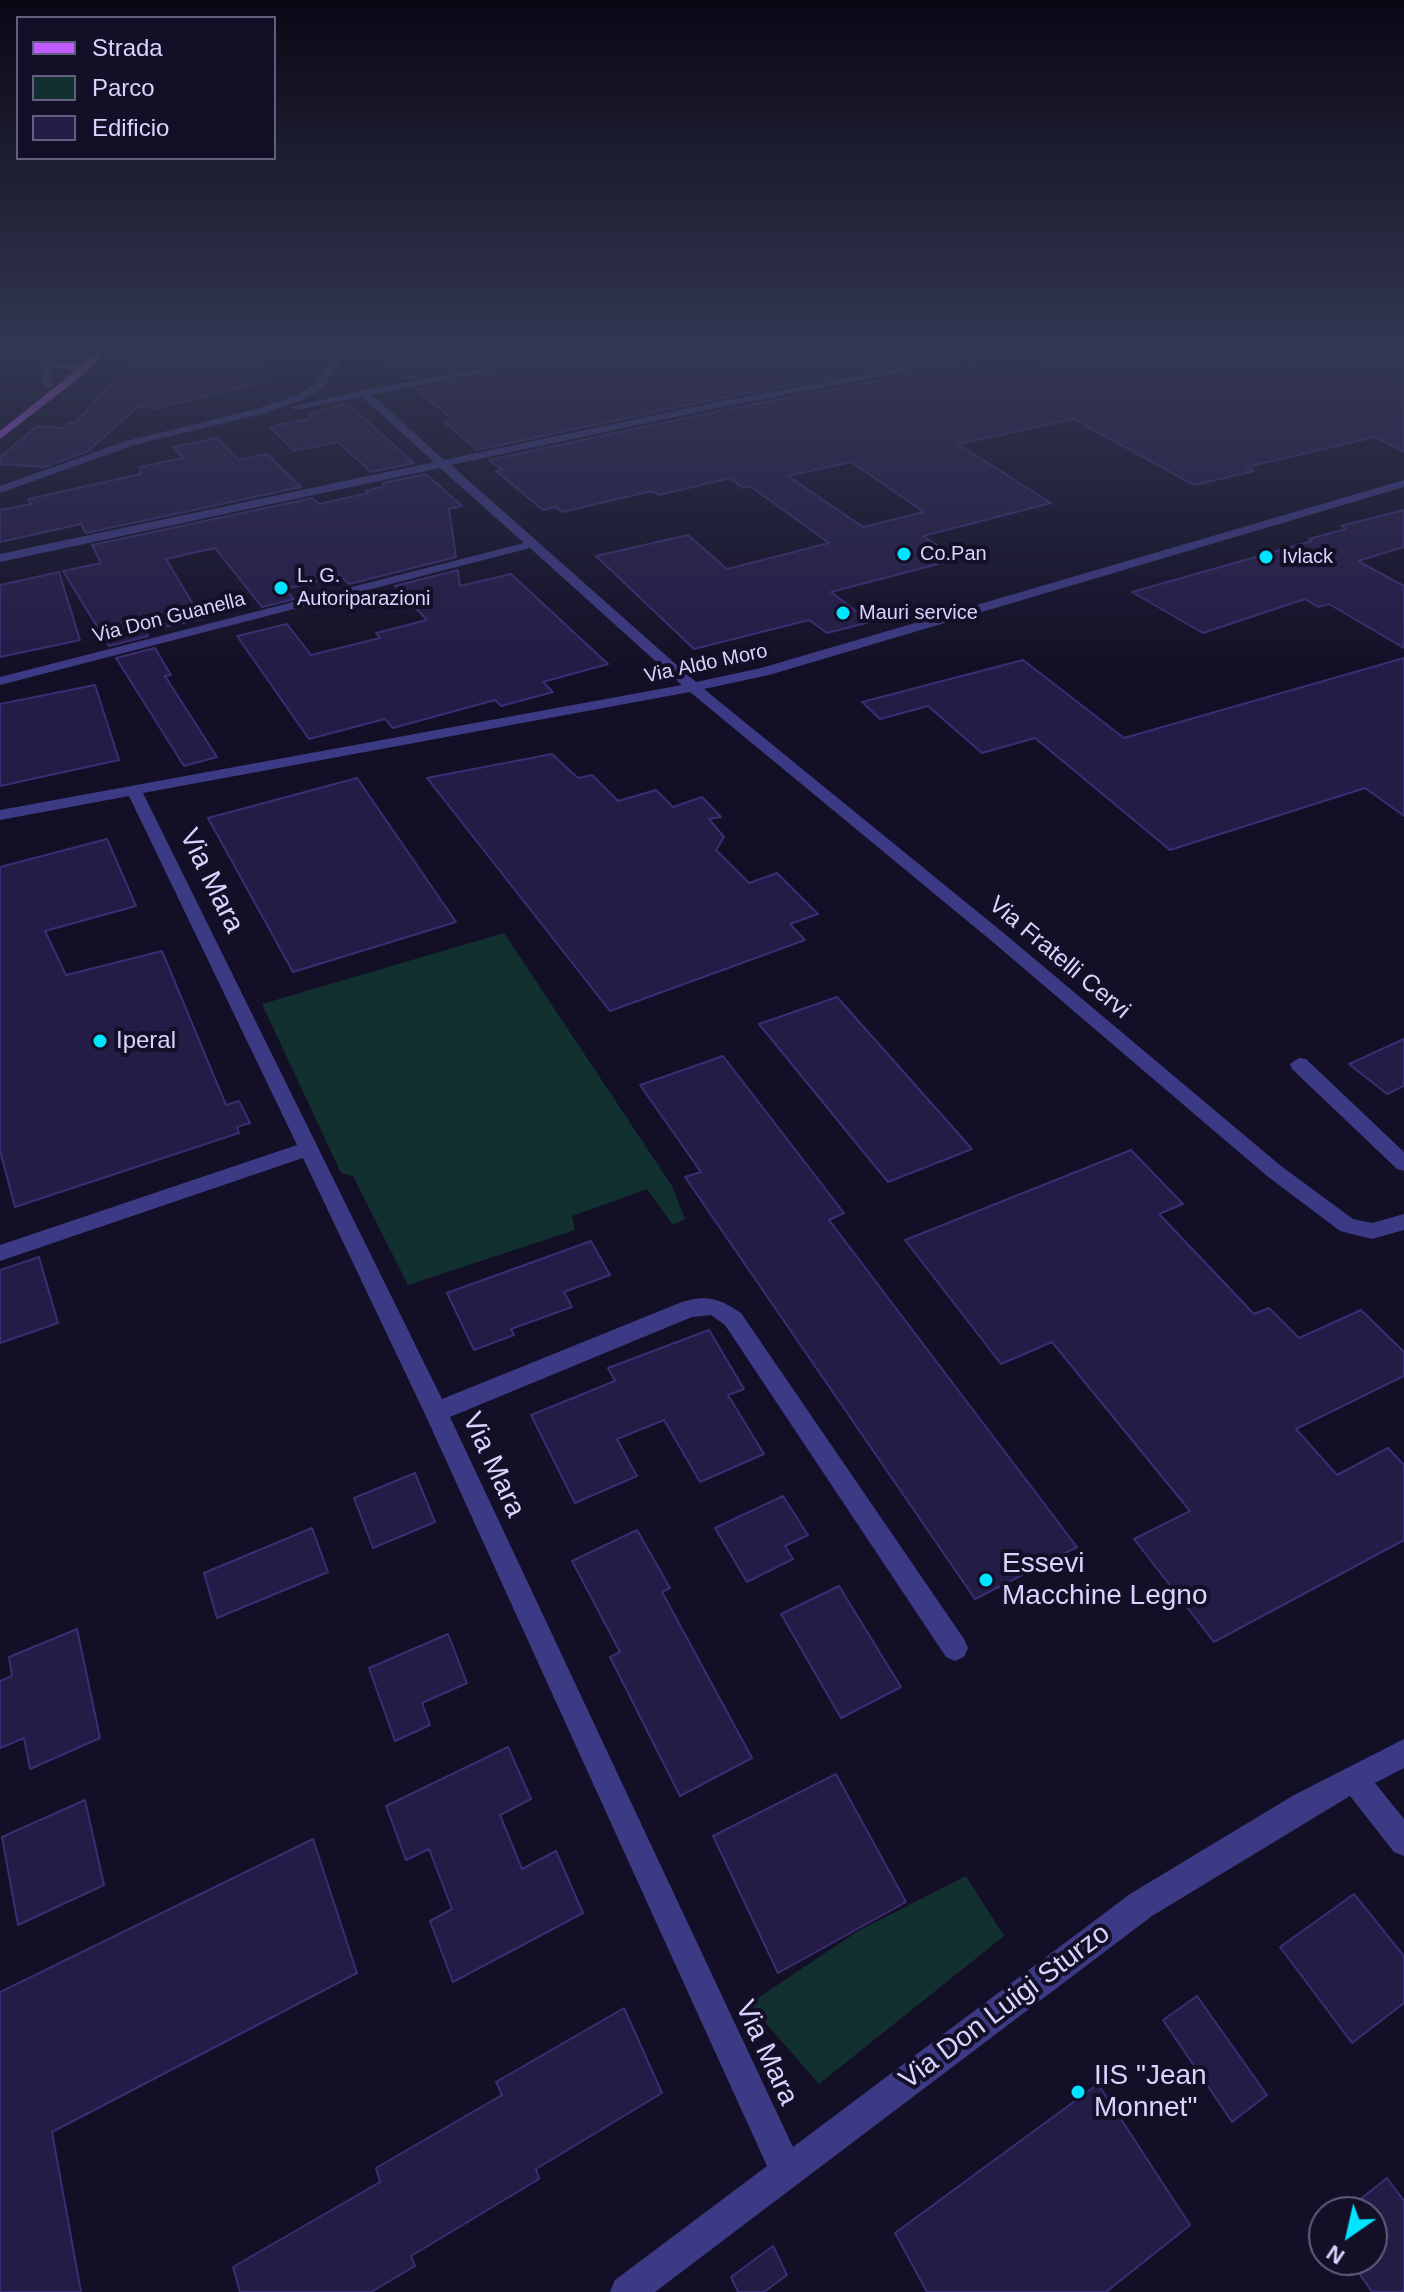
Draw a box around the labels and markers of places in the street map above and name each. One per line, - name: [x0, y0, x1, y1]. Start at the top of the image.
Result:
- place label: Co.Pan: [920, 542, 987, 566]
- marker: Co.Pan: [895, 545, 913, 563]
- place label: Ivlack: [1282, 545, 1333, 569]
- marker: Ivlack: [1257, 548, 1275, 566]
- place label: L. G. Autoriparazioni: [297, 564, 430, 611]
- marker: L. G. Autoriparazioni: [272, 579, 290, 597]
- place label: Mauri service: [859, 601, 978, 625]
- marker: Mauri service: [834, 604, 852, 622]
- place label: Iperal: [116, 1027, 176, 1055]
- marker: Iperal: [91, 1032, 109, 1050]
- place label: Essevi Macchine Legno: [1002, 1547, 1207, 1613]
- marker: Essevi Macchine Legno: [977, 1571, 995, 1589]
- place label: IIS "Jean Monnet": [1094, 2059, 1207, 2125]
- marker: IIS "Jean Monnet": [1069, 2083, 1087, 2101]

